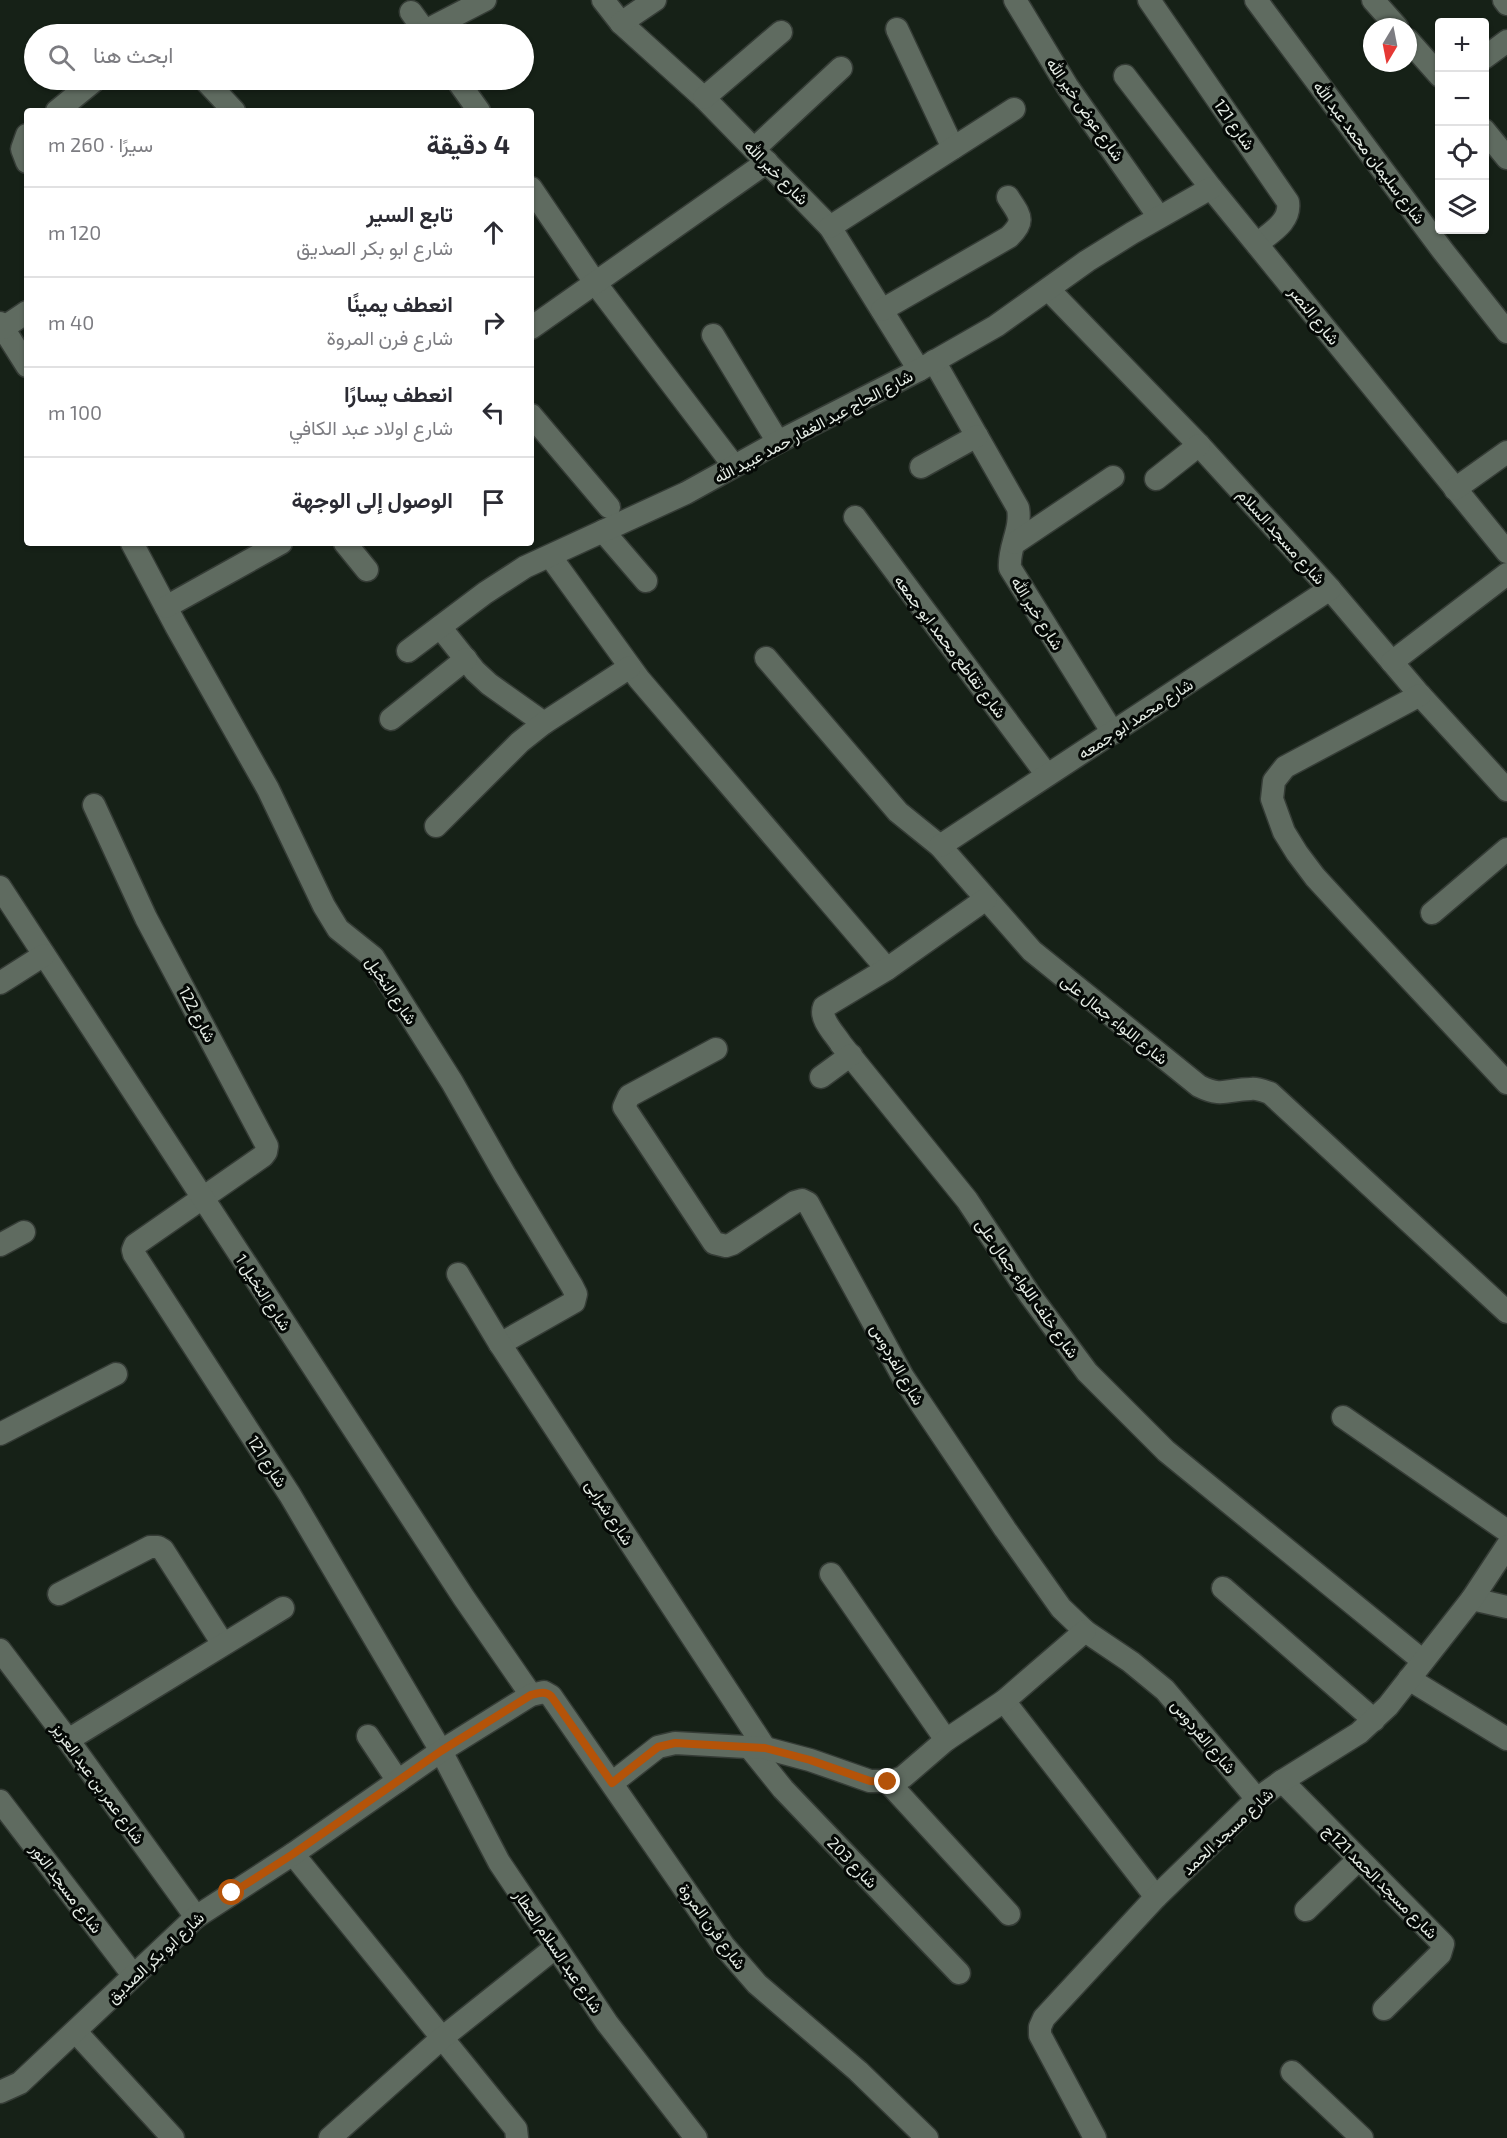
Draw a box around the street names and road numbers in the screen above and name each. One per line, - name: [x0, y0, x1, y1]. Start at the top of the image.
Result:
- street label: شارع عوض خير الله: [1041, 54, 1129, 166]
- street label: شارع سليمان محمد عبد الله: [1308, 77, 1430, 229]
- street label: شارع 121: [1208, 95, 1259, 155]
- street label: شارع خير الله: [739, 136, 813, 210]
- street label: شارع النصر: [1283, 281, 1344, 350]
- street label: شارع الحاج عبد الغفار حمد عبيد الله: [711, 366, 917, 489]
- street label: شارع مسجد السلام: [1232, 484, 1330, 590]
- street label: شارع تقاطع محمد ابو جمعه: [889, 571, 1011, 723]
- street label: شارع خير الله: [1005, 573, 1068, 655]
- street label: شارع محمد ابو جمعه: [1074, 674, 1198, 765]
- street label: شارع النخيل: [360, 953, 422, 1029]
- street label: شارع اللواء جمال على: [1056, 970, 1172, 1070]
- street label: شارع 122: [173, 983, 220, 1046]
- street label: شارع خلف اللواء جمال على: [970, 1215, 1083, 1363]
- street label: شارع النخيل 1: [230, 1250, 296, 1335]
- street label: شارع الفردوس: [865, 1320, 929, 1409]
- street label: شارع 121: [242, 1432, 292, 1492]
- street label: شارع شرابى: [579, 1476, 638, 1550]
- street label: شارع الفردوس: [1165, 1695, 1240, 1779]
- street label: شارع عمر بن عبد العزيز: [46, 1718, 149, 1849]
- street label: شارع مسجد الحمد: [1177, 1784, 1279, 1880]
- street label: شارع مسجد الحمد 121ج: [1318, 1820, 1442, 1944]
- street label: شارع 203: [822, 1833, 882, 1893]
- street label: شارع مسجد النور: [24, 1839, 107, 1938]
- street label: شارع فرن المروة: [673, 1879, 750, 1974]
- street label: شارع عبد السلام العطار: [508, 1885, 607, 2018]
- street label: شارع ابو بكر الصديق: [103, 1907, 209, 2009]

